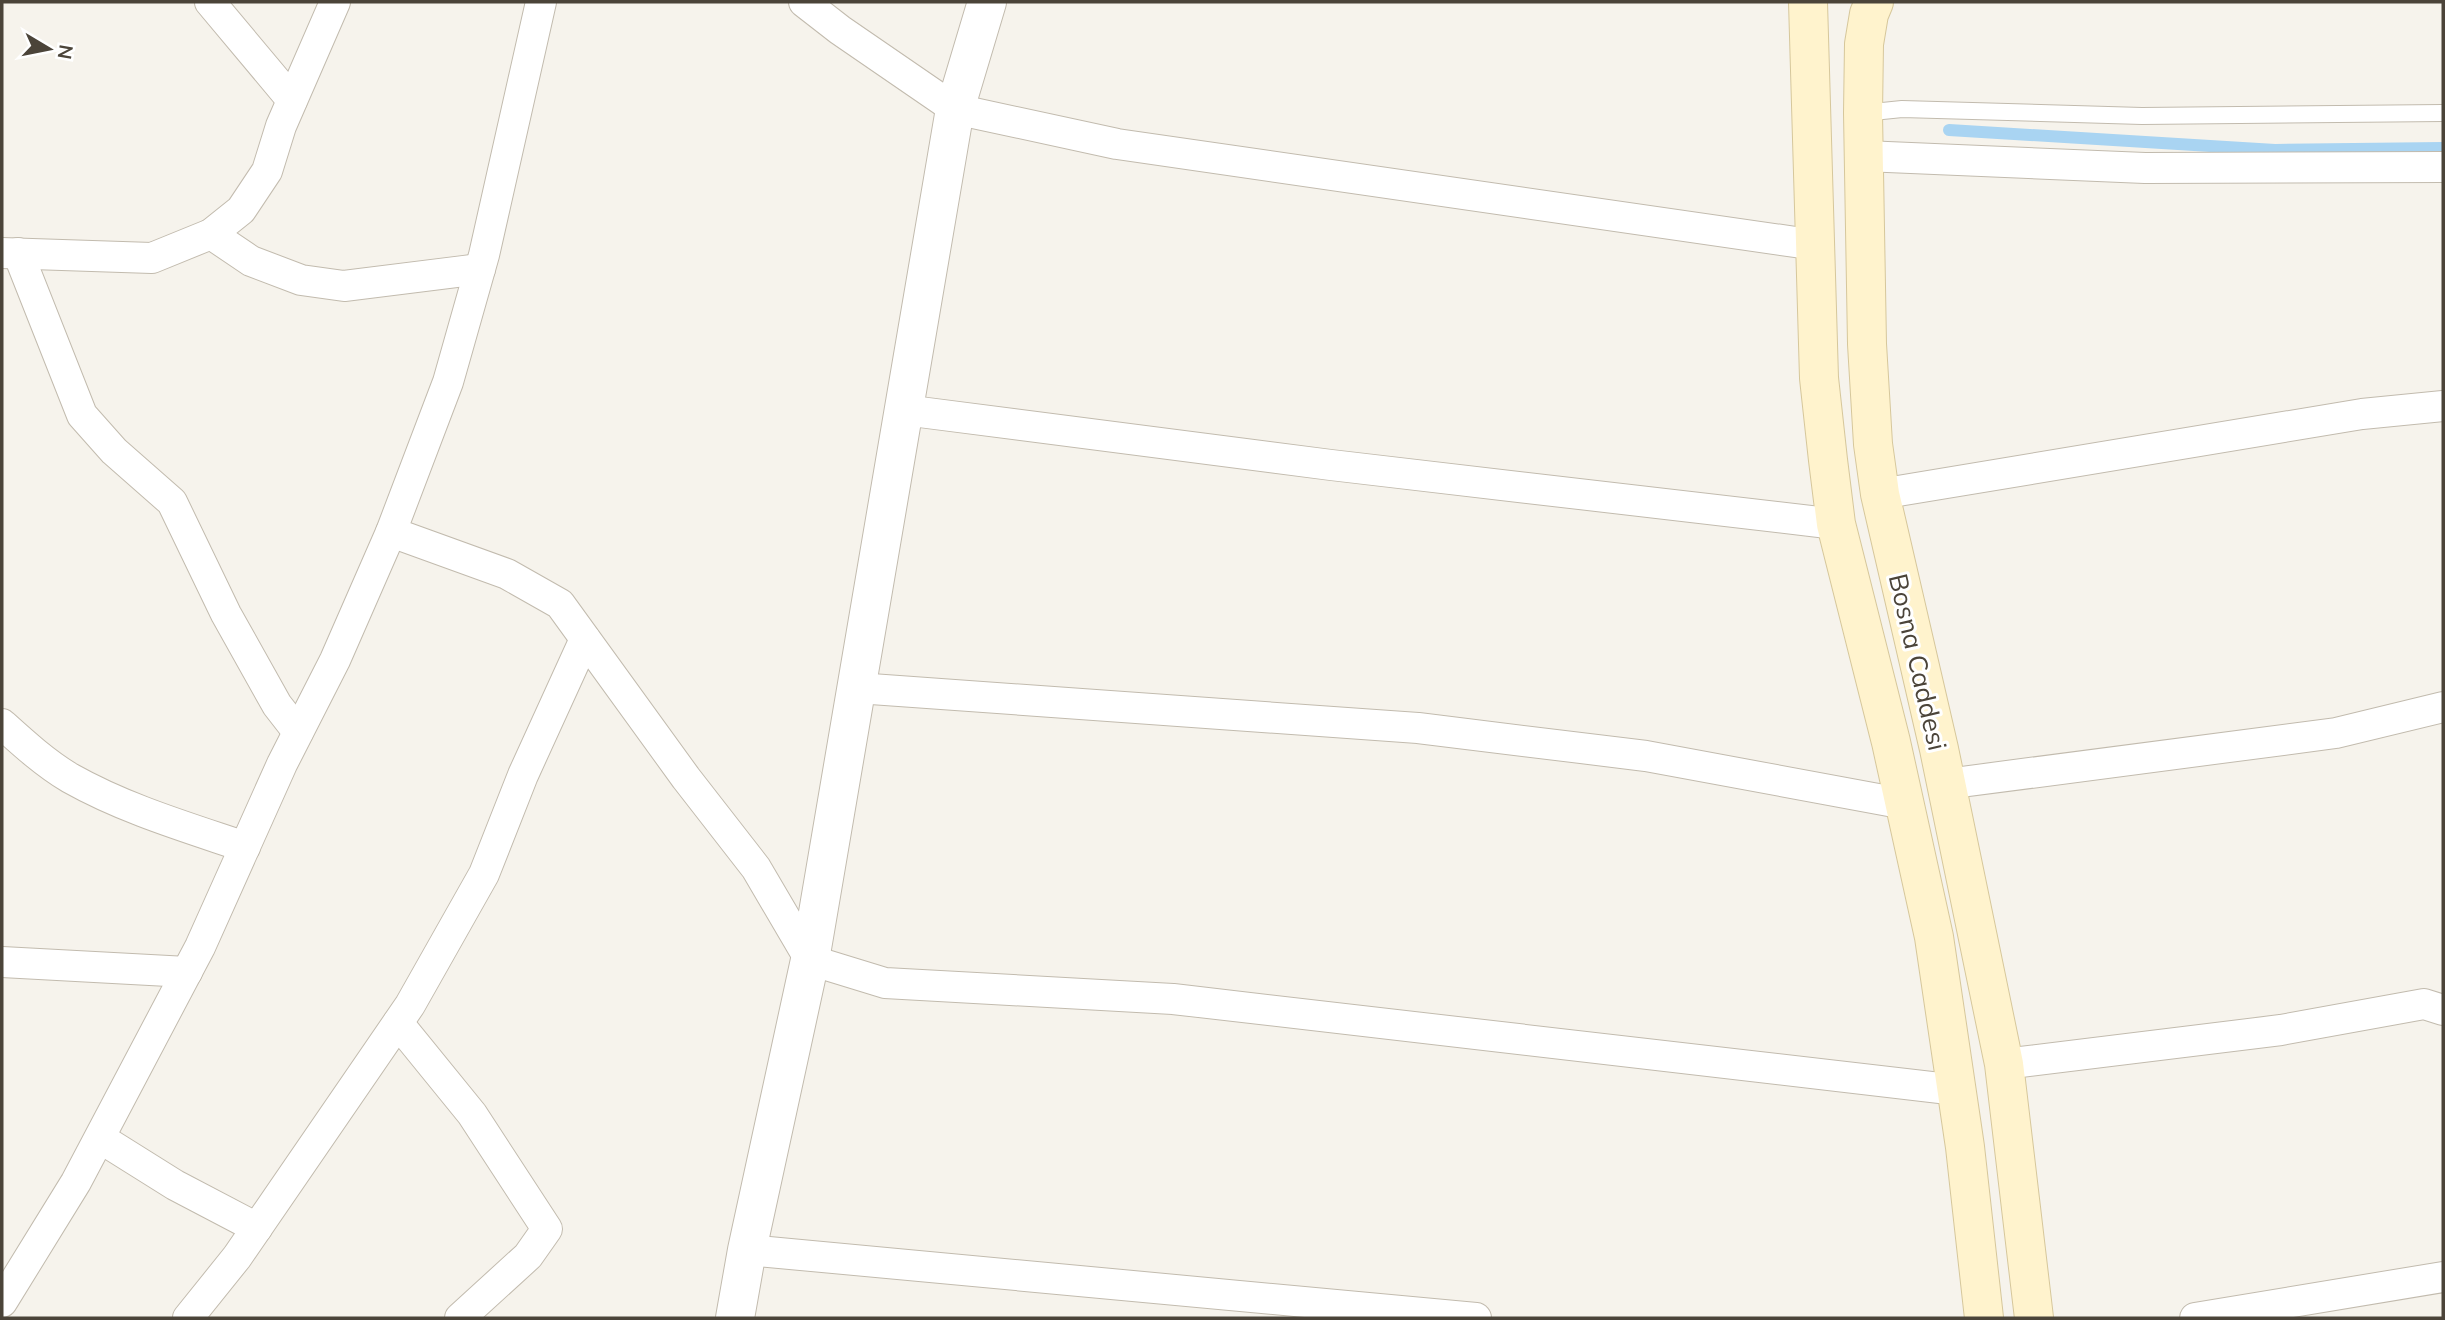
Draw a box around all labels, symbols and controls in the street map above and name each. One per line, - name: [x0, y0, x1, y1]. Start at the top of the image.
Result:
- north arrow: [14, 14, 84, 84]
- text: N: [53, 43, 79, 61]
- street label: Bosna Caddesi: [1882, 570, 1954, 754]

